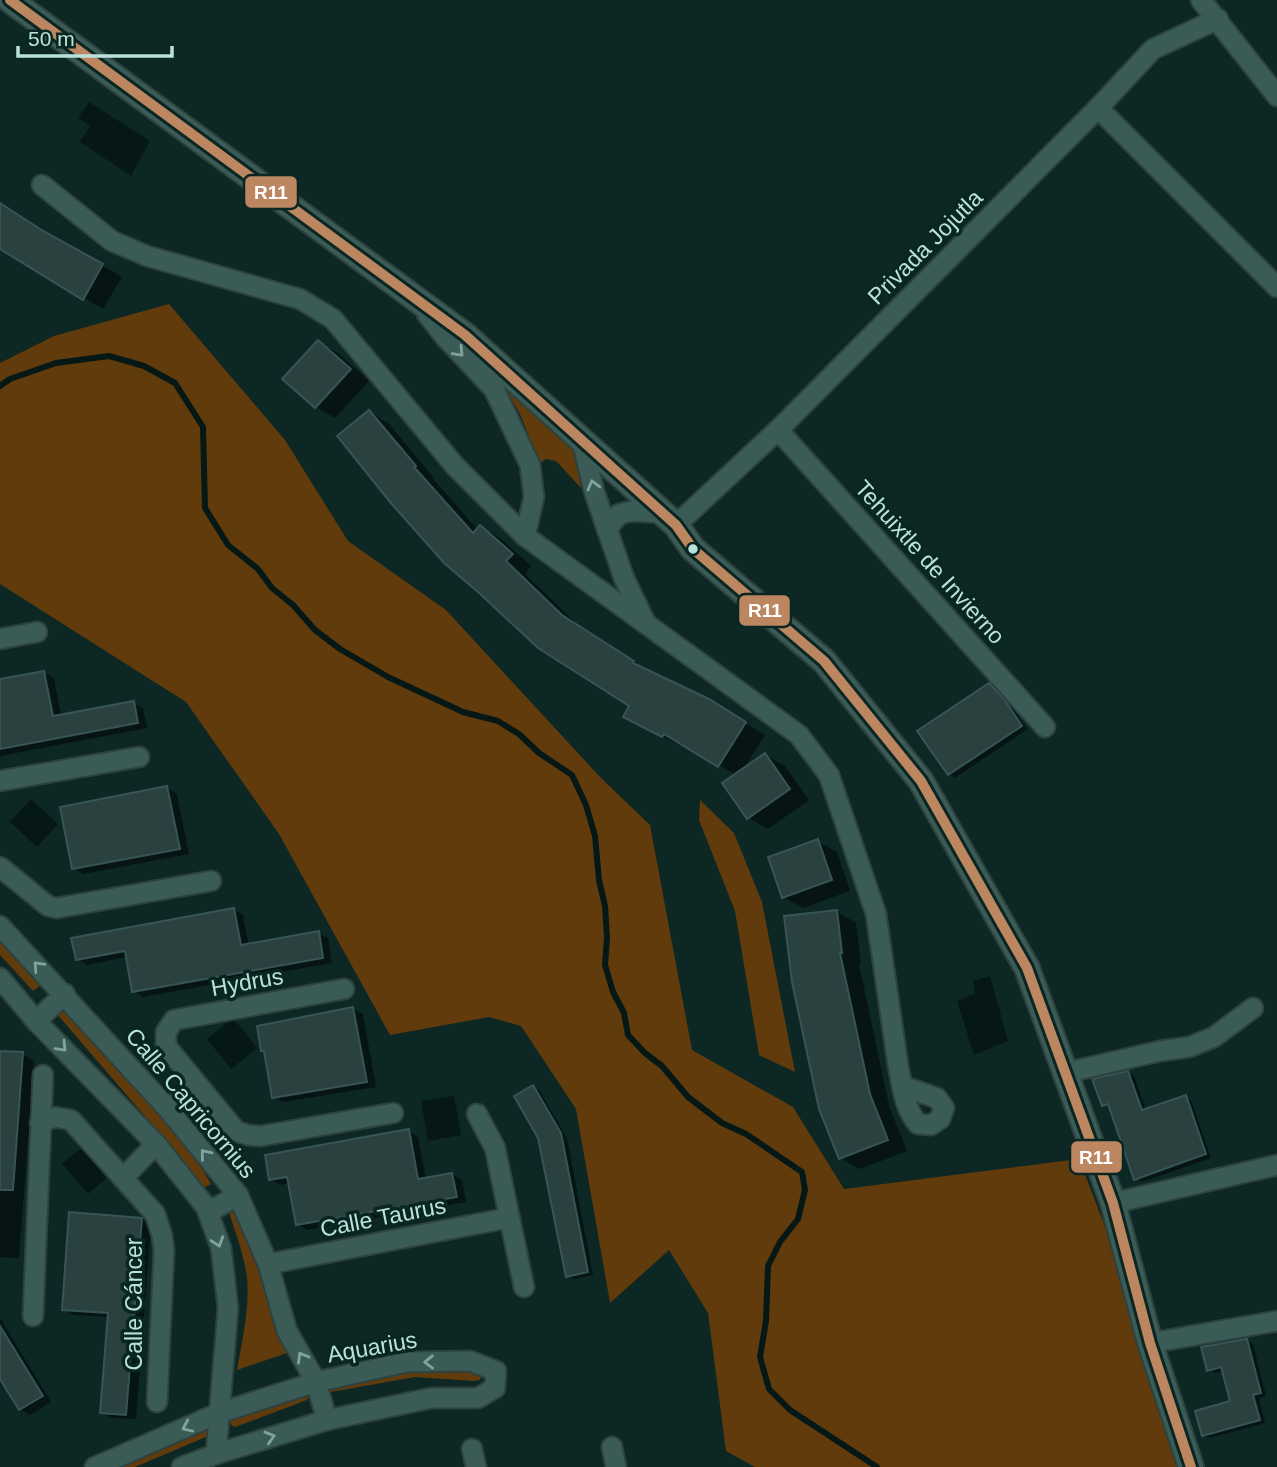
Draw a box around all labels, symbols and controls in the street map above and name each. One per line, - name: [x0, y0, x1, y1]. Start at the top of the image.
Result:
- scale bar: [18, 14, 172, 58]
- text: 50 m: [28, 27, 75, 50]
- line badge: R11: [244, 175, 298, 209]
- text: R11: [254, 182, 288, 203]
- street label: Privada Jojutla: [862, 184, 988, 310]
- one-way arrow: [450, 344, 463, 357]
- street label: Tehuixtle de Invierno: [850, 475, 1010, 649]
- one-way arrow: [587, 480, 601, 492]
- unlabelled marker: [686, 542, 700, 556]
- line badge: R11: [738, 594, 791, 627]
- text: R11: [748, 600, 782, 621]
- one-way arrow: [33, 961, 46, 974]
- street label: Hydrus: [209, 963, 285, 1001]
- street label: Calle Capricornius: [121, 1023, 261, 1183]
- one-way arrow: [53, 1039, 66, 1052]
- line badge: R11: [1070, 1140, 1123, 1174]
- text: R11: [1079, 1147, 1113, 1168]
- one-way arrow: [201, 1150, 213, 1163]
- street label: Calle Taurus: [318, 1192, 448, 1242]
- one-way arrow: [210, 1235, 224, 1247]
- street label: Calle Cáncer: [121, 1237, 147, 1370]
- street label: Aquarius: [325, 1326, 419, 1368]
- one-way arrow: [297, 1352, 310, 1365]
- one-way arrow: [424, 1354, 434, 1370]
- one-way arrow: [182, 1419, 195, 1433]
- one-way arrow: [264, 1431, 276, 1446]

